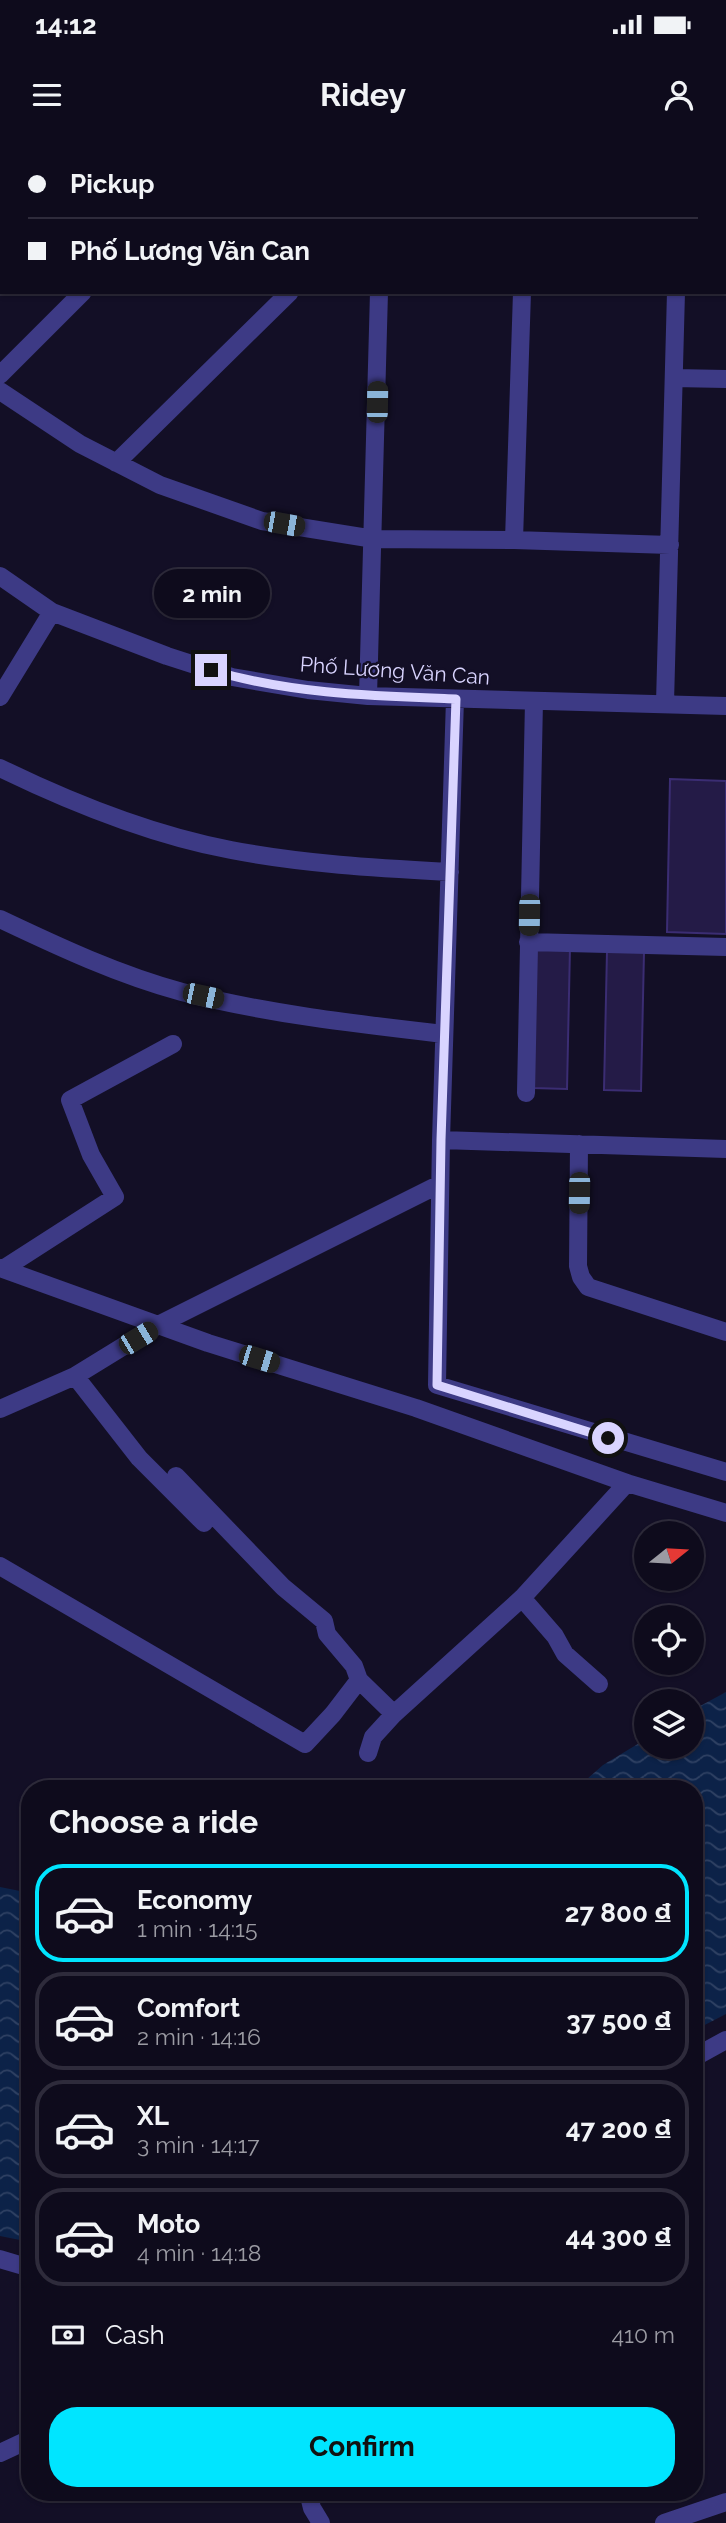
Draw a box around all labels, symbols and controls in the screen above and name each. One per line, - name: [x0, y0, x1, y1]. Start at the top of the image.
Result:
- text: 14:12: [35, 10, 97, 40]
- icon: menu: [28, 76, 66, 114]
- text: Ridey: [320, 76, 406, 113]
- icon: person: [660, 76, 698, 114]
- text: Pickup: [70, 169, 155, 199]
- text: Phố Lương Văn Can: [70, 236, 310, 266]
- car: [367, 381, 388, 423]
- car: [262, 510, 307, 538]
- callout: 2 min: [153, 568, 269, 617]
- text: 2 min: [182, 580, 242, 607]
- street label: Phố Lương Văn Can: [299, 651, 491, 690]
- route end: [195, 654, 227, 686]
- car: [519, 894, 540, 936]
- car: [181, 981, 226, 1011]
- car: [569, 1172, 590, 1214]
- car: [115, 1318, 162, 1358]
- car: [236, 1343, 283, 1375]
- route start: [592, 1422, 624, 1454]
- north arrow: [634, 1521, 704, 1591]
- map controls: [634, 1521, 704, 1759]
- button: locate: [634, 1605, 704, 1675]
- button: layers: [634, 1689, 704, 1759]
- text: Choose a ride: [49, 1803, 258, 1840]
- icon: car: [53, 1882, 116, 1945]
- text: Economy: [137, 1885, 252, 1915]
- text: 27 800 ₫: [565, 1898, 671, 1928]
- text: 1 min · 14:15: [137, 1915, 257, 1942]
- icon: car: [53, 1990, 116, 2053]
- text: Comfort: [137, 1993, 240, 2023]
- text: 37 500 ₫: [566, 2006, 671, 2036]
- text: 2 min · 14:16: [137, 2023, 261, 2050]
- icon: car: [53, 2098, 116, 2161]
- text: XL: [137, 2101, 169, 2131]
- text: 47 200 ₫: [566, 2114, 671, 2144]
- text: 3 min · 14:17: [137, 2131, 260, 2158]
- icon: car: [53, 2206, 116, 2269]
- text: Moto: [137, 2209, 200, 2239]
- text: 44 300 ₫: [566, 2222, 671, 2252]
- text: 4 min · 14:18: [137, 2239, 261, 2266]
- icon: cash: [49, 2316, 87, 2354]
- text: Cash: [105, 2320, 165, 2350]
- text: 410 m: [612, 2321, 675, 2348]
- button: Confirm: [49, 2407, 675, 2487]

